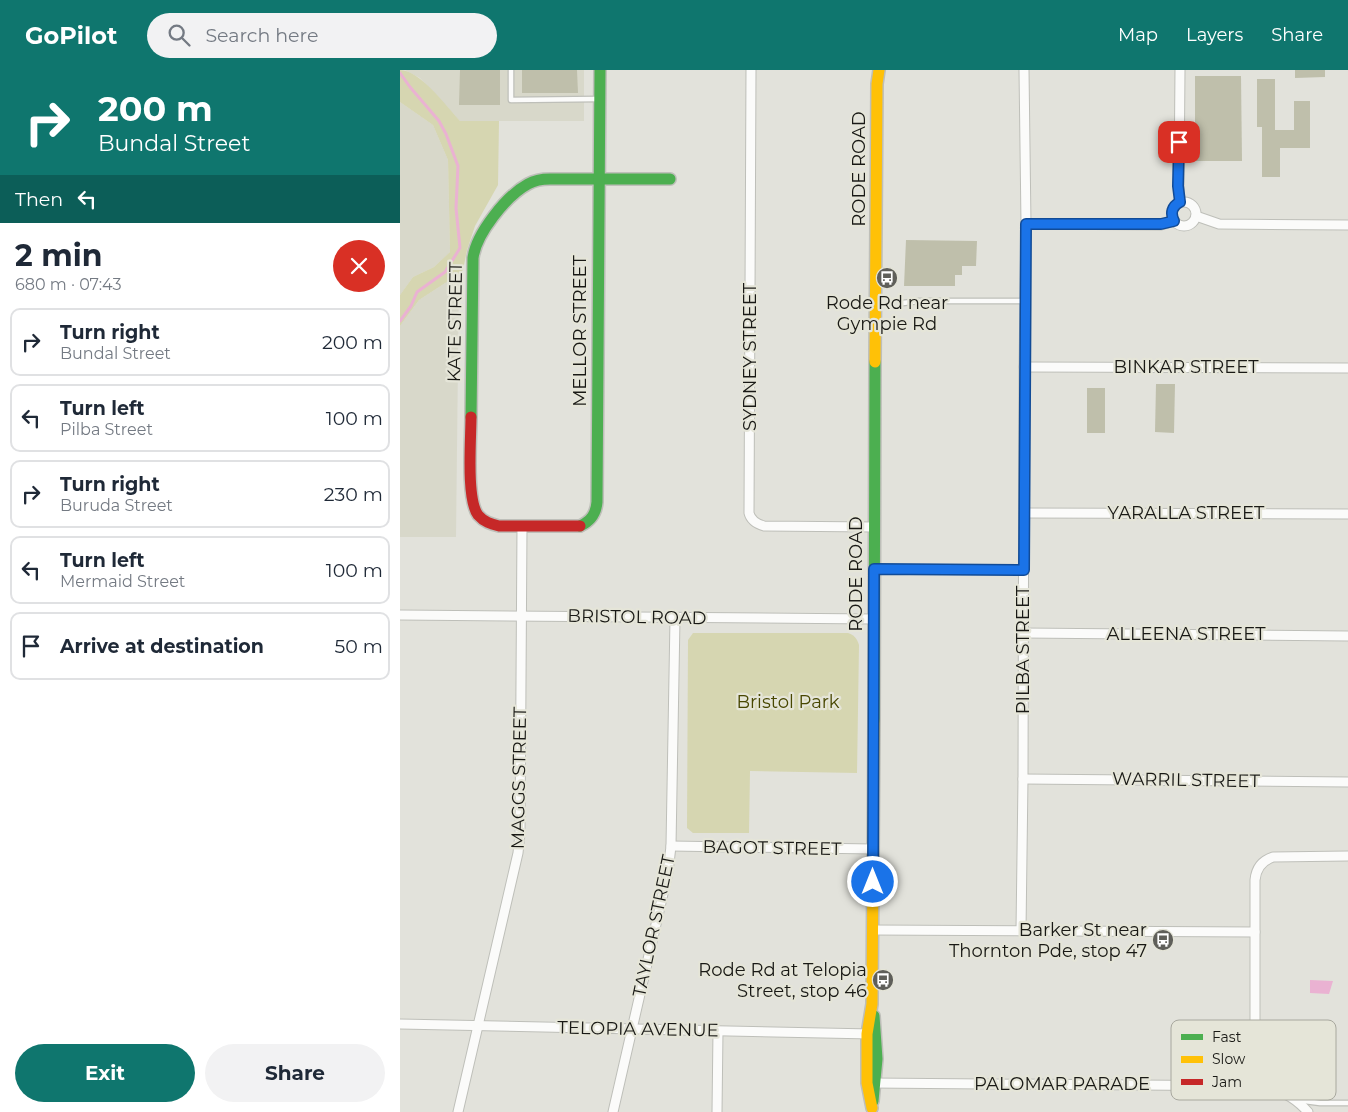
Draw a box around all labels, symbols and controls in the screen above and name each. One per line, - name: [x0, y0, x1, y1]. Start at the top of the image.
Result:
- search box: [147, 13, 497, 58]
- text: GoPilot: [25, 21, 117, 50]
- icon: search: [165, 21, 193, 49]
- text: Search here: [205, 24, 318, 47]
- text: Map: [1118, 24, 1158, 46]
- text: Layers: [1186, 24, 1243, 46]
- text: Share: [1271, 24, 1323, 46]
- text: 200 m: [98, 87, 213, 130]
- icon: right: [15, 90, 80, 155]
- street label: RODE ROAD: [848, 111, 870, 227]
- pin: [1158, 121, 1200, 163]
- icon: arrive: [1165, 128, 1193, 156]
- text: Bundal Street: [98, 130, 250, 157]
- icon: left: [73, 185, 101, 213]
- text: Then: [15, 188, 63, 211]
- text: 2 min: [15, 237, 102, 274]
- button: close: [333, 240, 385, 292]
- street label: MELLOR STREET: [569, 254, 591, 407]
- street label: KATE STREET: [443, 261, 467, 382]
- bus stop icon: Rode Rd near Gympie Rd: [875, 266, 899, 290]
- text: 680 m · 07:43: [15, 275, 121, 294]
- street label: SYDNEY STREET: [739, 282, 761, 431]
- place label: Rode Rd near Gympie Rd: [826, 292, 948, 335]
- text: Turn right: [60, 321, 160, 344]
- icon: right: [17, 328, 45, 356]
- text: 200 m: [322, 331, 383, 354]
- text: Bundal Street: [60, 344, 171, 363]
- street label: BINKAR STREET: [1113, 356, 1259, 378]
- text: Turn left: [60, 397, 145, 420]
- icon: left: [17, 404, 45, 432]
- text: 100 m: [326, 407, 383, 430]
- text: Pilba Street: [60, 420, 153, 439]
- text: Turn right: [60, 473, 160, 496]
- icon: right: [17, 480, 45, 508]
- text: 230 m: [324, 483, 383, 506]
- text: Buruda Street: [60, 496, 173, 515]
- street label: YARALLA STREET: [1108, 502, 1265, 524]
- street label: RODE ROAD: [845, 516, 867, 632]
- text: Turn left: [60, 549, 145, 572]
- icon: left: [17, 556, 45, 584]
- text: 100 m: [326, 559, 383, 582]
- text: Mermaid Street: [60, 572, 185, 591]
- street label: PILBA STREET: [1012, 585, 1034, 714]
- street label: BRISTOL ROAD: [567, 605, 707, 629]
- street label: ALLEENA STREET: [1106, 623, 1266, 645]
- icon: arrive: [17, 632, 45, 660]
- text: Arrive at destination: [60, 635, 264, 658]
- text: 50 m: [335, 635, 383, 658]
- park label: Bristol Park: [736, 691, 840, 713]
- street label: MAGGS STREET: [507, 706, 531, 849]
- street label: WARRIL STREET: [1112, 768, 1261, 792]
- street label: BAGOT STREET: [702, 836, 842, 860]
- street label: TAYLOR STREET: [628, 852, 680, 999]
- position arrow: [846, 855, 898, 907]
- place label: Barker St near Thornton Pde, stop 47: [949, 919, 1147, 962]
- bus stop icon: Barker St near Thornton Pde, stop 47: [1151, 928, 1175, 952]
- place label: Rode Rd at Telopia Street, stop 46: [698, 959, 867, 1002]
- bus stop icon: Rode Rd at Telopia Street, stop 46: [871, 968, 895, 992]
- street label: TELOPIA AVENUE: [557, 1017, 719, 1041]
- legend: [1171, 1020, 1336, 1100]
- text: Fast: [1212, 1028, 1242, 1046]
- button: Exit: [15, 1044, 195, 1102]
- button: Share: [205, 1044, 385, 1102]
- text: Slow: [1212, 1050, 1246, 1068]
- street label: PALOMAR PARADE: [974, 1073, 1150, 1095]
- text: Jam: [1211, 1073, 1242, 1091]

